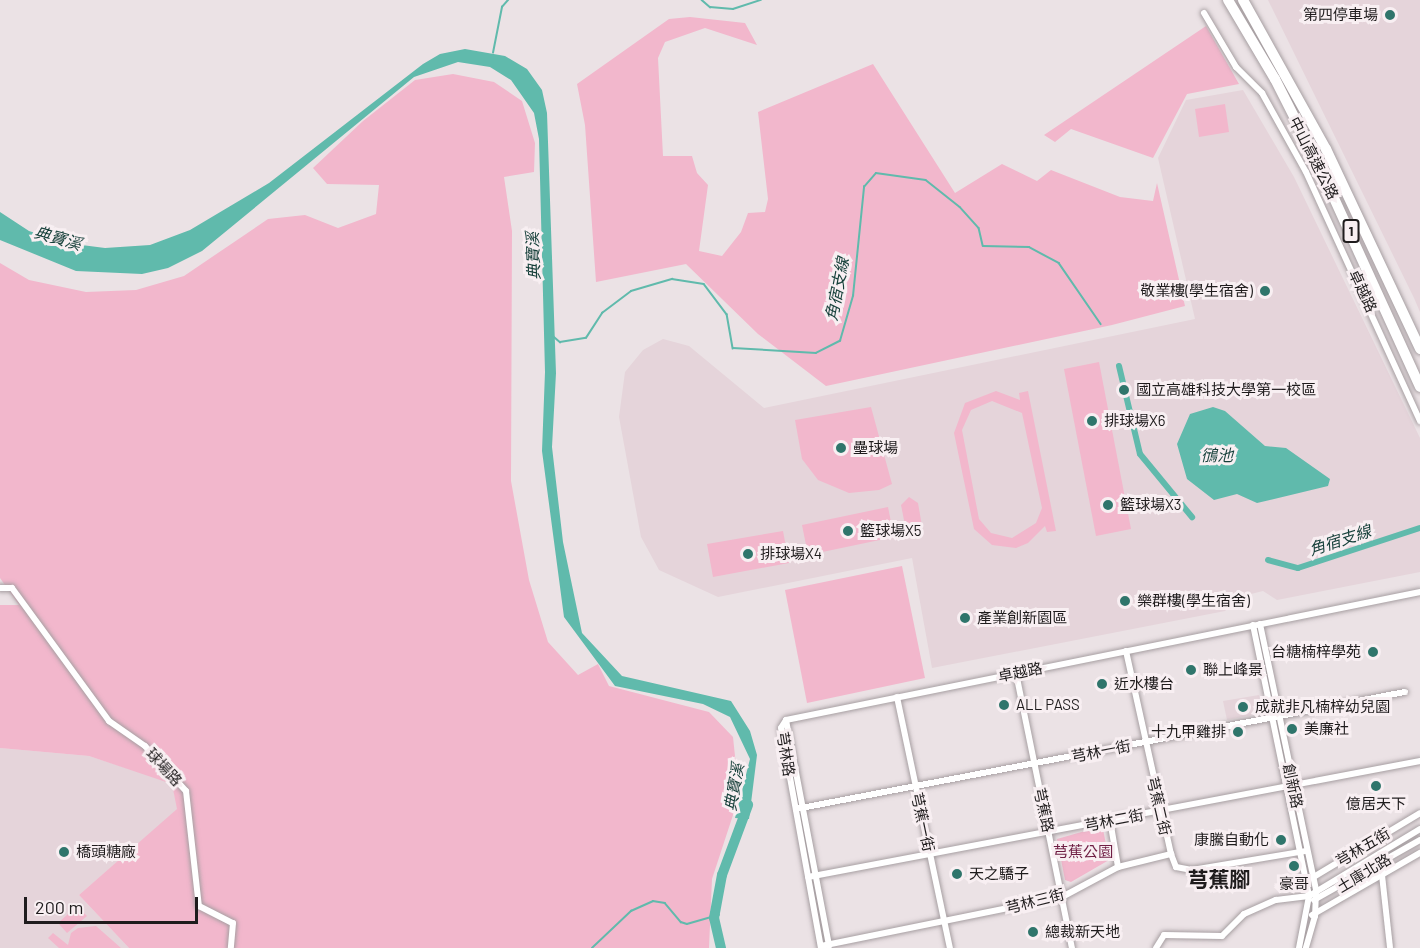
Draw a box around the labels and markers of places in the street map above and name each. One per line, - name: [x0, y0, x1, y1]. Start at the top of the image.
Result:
- place label: 第四停車場: [1303, 6, 1378, 24]
- marker: 第四停車場: [1383, 8, 1397, 22]
- place label: 敬業樓(學生宿舍): [1140, 282, 1253, 300]
- marker: 敬業樓(學生宿舍): [1258, 284, 1272, 298]
- place label: 國立高雄科技大學第一校區: [1136, 381, 1316, 399]
- marker: 國立高雄科技大學第一校區: [1117, 383, 1131, 397]
- place label: 排球場X6: [1104, 412, 1166, 430]
- marker: 排球場X6: [1085, 414, 1099, 428]
- place label: 壘球場: [853, 439, 898, 457]
- marker: 壘球場: [834, 441, 848, 455]
- place label: 籃球場X3: [1120, 496, 1182, 514]
- marker: 籃球場X3: [1101, 498, 1115, 512]
- place label: 籃球場X5: [860, 522, 922, 540]
- marker: 籃球場X5: [841, 524, 855, 538]
- place label: 排球場X4: [760, 545, 822, 563]
- marker: 排球場X4: [741, 547, 755, 561]
- place label: 樂群樓(學生宿舍): [1137, 592, 1250, 610]
- marker: 樂群樓(學生宿舍): [1118, 594, 1132, 608]
- place label: 產業創新園區: [977, 609, 1067, 627]
- marker: 產業創新園區: [958, 611, 972, 625]
- place label: 台糖楠梓學苑: [1271, 643, 1361, 661]
- marker: 台糖楠梓學苑: [1366, 645, 1380, 659]
- place label: 聯上峰景: [1203, 661, 1263, 679]
- marker: 聯上峰景: [1184, 663, 1198, 677]
- place label: 近水樓台: [1114, 675, 1174, 693]
- marker: 近水樓台: [1095, 677, 1109, 691]
- place label: ALL PASS: [1016, 696, 1080, 714]
- marker: ALL PASS: [997, 698, 1011, 712]
- place label: 成就非凡楠梓幼兒園: [1255, 698, 1390, 716]
- marker: 成就非凡楠梓幼兒園: [1236, 700, 1250, 714]
- place label: 美廉社: [1304, 720, 1349, 738]
- marker: 美廉社: [1285, 722, 1299, 736]
- place label: 十九甲雞排: [1151, 723, 1226, 741]
- marker: 十九甲雞排: [1231, 725, 1245, 739]
- marker: 億居天下: [1369, 779, 1383, 793]
- place label: 億居天下: [1346, 795, 1406, 813]
- place label: 康騰自動化: [1194, 831, 1269, 849]
- marker: 康騰自動化: [1274, 833, 1288, 847]
- place label: 橋頭糖廠: [76, 843, 136, 861]
- marker: 橋頭糖廠: [57, 845, 71, 859]
- marker: 豪哥: [1287, 859, 1301, 873]
- place label: 天之驕子: [969, 865, 1029, 883]
- marker: 天之驕子: [950, 867, 964, 881]
- place label: 豪哥: [1279, 875, 1309, 893]
- place label: 總裁新天地: [1045, 923, 1120, 941]
- marker: 總裁新天地: [1026, 925, 1040, 939]

